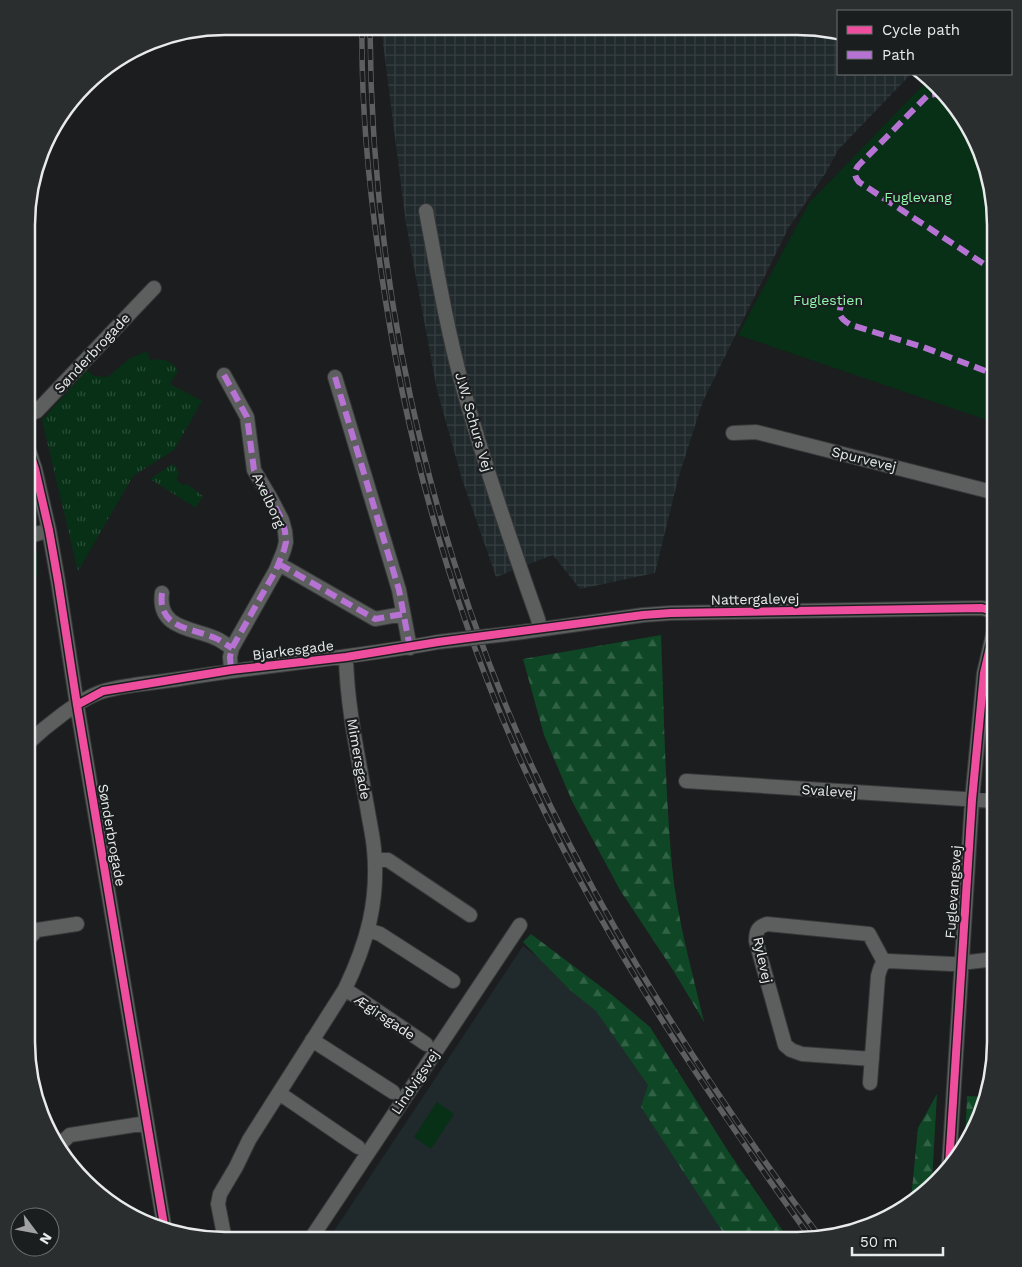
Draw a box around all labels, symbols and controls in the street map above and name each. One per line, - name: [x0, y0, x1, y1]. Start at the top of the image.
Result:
- legend: [837, 10, 1012, 75]
- text: Cycle path: [882, 21, 960, 39]
- text: Path: [882, 46, 915, 64]
- park label: Fuglevang: [884, 189, 952, 205]
- park label: Fuglestien: [793, 292, 863, 308]
- street label: Sønderbrogade: [51, 310, 133, 396]
- street label: J.W. Schurs Vej: [452, 370, 496, 474]
- street label: Spurvevej: [830, 443, 898, 475]
- street label: Axelborg: [249, 470, 289, 531]
- street label: Nattergalevej: [710, 590, 800, 608]
- street label: Bjarkesgade: [251, 637, 335, 663]
- street label: Mimersgade: [344, 717, 374, 801]
- street label: Svalevej: [801, 781, 857, 801]
- street label: Sønderbrogade: [95, 783, 129, 887]
- street label: Fuglevangsvej: [942, 845, 964, 939]
- street label: Rylevej: [750, 935, 776, 985]
- street label: Ægirsgade: [352, 991, 418, 1043]
- street label: Lindvigsvej: [388, 1047, 442, 1117]
- north arrow: [10, 1207, 60, 1257]
- scale bar: [852, 1224, 943, 1256]
- text: N: [36, 1230, 56, 1248]
- text: 50 m: [860, 1233, 897, 1251]

